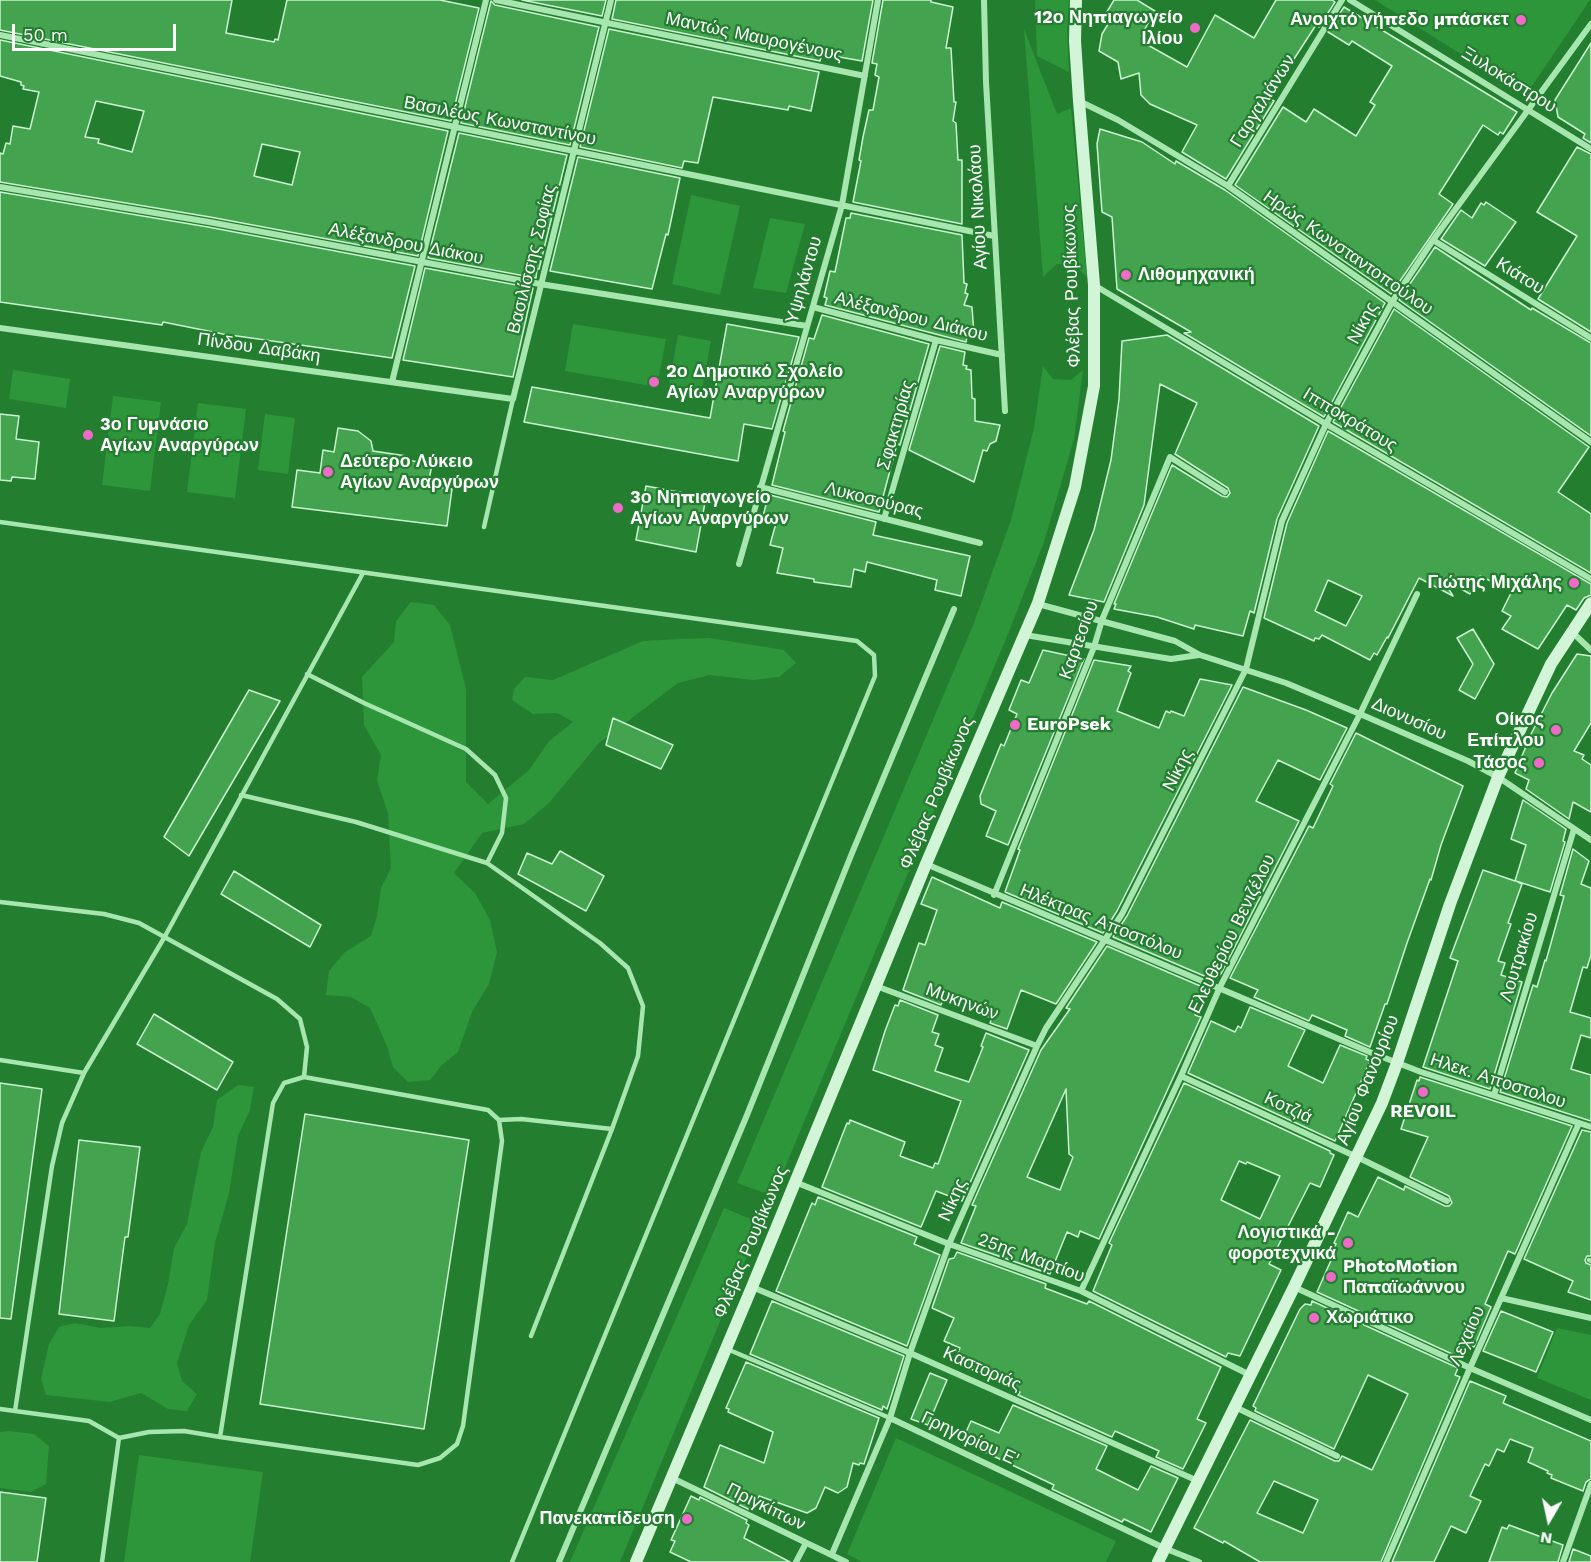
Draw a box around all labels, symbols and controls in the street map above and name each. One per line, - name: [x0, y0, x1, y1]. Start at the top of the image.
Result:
- place label: 12ο Νηπιαγωγείο Ιλίου: [1034, 7, 1183, 50]
- street label: Μαντώς Μαυρογένους: [664, 8, 844, 66]
- place label: Ανοιχτό γήπεδο μπάσκετ: [1290, 9, 1509, 31]
- scale bar: [15, 12, 178, 50]
- marker: Ανοιχτό γήπεδο μπάσκετ: [1514, 13, 1528, 27]
- marker: 12ο Νηπιαγωγείο Ιλίου: [1188, 21, 1202, 35]
- text: 50 m: [23, 24, 68, 45]
- street label: Ξυλοκάστρου: [1458, 42, 1560, 118]
- street label: Γαργαλιάνων: [1226, 51, 1300, 151]
- street label: Βασιλέως Κωνσταντίνου: [402, 92, 598, 150]
- street label: Αγίου Νικολάου: [964, 144, 992, 270]
- street label: Βασιλίσσης Σοφίας: [503, 182, 561, 336]
- street label: Ηρώς Κωνσταντοπούλου: [1259, 186, 1437, 320]
- street label: Φλέβας Ρουβίκωνος: [1058, 204, 1086, 368]
- street label: Αλέξανδρου Διάκου: [327, 218, 485, 270]
- street label: Υψηλάντου: [781, 234, 827, 326]
- street label: Κιάτου: [1492, 253, 1548, 299]
- place label: Λιθομηχανική: [1138, 264, 1255, 286]
- marker: Λιθομηχανική: [1119, 268, 1133, 282]
- street label: Αλέξανδρου Διάκου: [832, 287, 990, 347]
- street label: Νίκης: [1343, 298, 1383, 348]
- street label: Πίνδου Δαβάκη: [196, 329, 322, 367]
- place label: 2ο Δημοτικό Σχολείο Αγίων Αναργύρων: [666, 361, 843, 404]
- marker: 2ο Δημοτικό Σχολείο Αγίων Αναργύρων: [647, 375, 661, 389]
- street label: Σφακτηρίας: [873, 377, 919, 473]
- street label: Ιπποκράτους: [1299, 383, 1401, 457]
- place label: 3ο Γυμνάσιο Αγίων Αναργύρων: [100, 414, 259, 456]
- marker: 3ο Γυμνάσιο Αγίων Αναργύρων: [81, 428, 95, 442]
- place label: Δεύτερο Λύκειο Αγίων Αναργύρων: [340, 451, 499, 494]
- marker: Δεύτερο Λύκειο Αγίων Αναργύρων: [321, 465, 335, 479]
- street label: Λυκοσούρας: [822, 477, 926, 523]
- place label: 3ο Νηπιαγωγείο Αγίων Αναργύρων: [630, 487, 789, 530]
- marker: 3ο Νηπιαγωγείο Αγίων Αναργύρων: [611, 501, 625, 515]
- place label: Γιώτης Μιχάλης: [1427, 572, 1562, 594]
- marker: Γιώτης Μιχάλης: [1567, 576, 1581, 590]
- street label: Καρτεσίου: [1055, 598, 1103, 682]
- street label: Διονυσίου: [1368, 693, 1450, 745]
- place label: Οίκος Επίπλου: [1467, 709, 1544, 752]
- street label: Φλέβας Ρουβίκωνος: [895, 713, 979, 873]
- place label: EuroPsek: [1027, 714, 1111, 736]
- marker: EuroPsek: [1008, 718, 1022, 732]
- marker: Οίκος Επίπλου: [1549, 723, 1563, 737]
- street label: Νίκης: [1158, 745, 1198, 795]
- place label: Τάσος: [1474, 752, 1527, 774]
- marker: Τάσος: [1532, 756, 1546, 770]
- street label: Ελευθερίου Βενιζέλου: [1184, 851, 1280, 1017]
- street label: Ηλέκτρας Αποστόλου: [1017, 880, 1185, 964]
- street label: Λουτρακίου: [1495, 910, 1543, 1004]
- street label: Μυκηνών: [923, 979, 1001, 1025]
- street label: Αγίου Φανουρίου: [1332, 1012, 1404, 1148]
- street label: Ηλεκ. Αποστολου: [1427, 1049, 1569, 1113]
- marker: REVOIL: [1416, 1085, 1430, 1099]
- street label: Κοτζιά: [1261, 1088, 1315, 1128]
- place label: REVOIL: [1390, 1101, 1456, 1123]
- street label: Φλέβας Ρουβίκωνος: [709, 1162, 793, 1322]
- street label: Νίκης: [934, 1175, 972, 1225]
- place label: Λογιστικά - φοροτεχνικά: [1228, 1222, 1336, 1264]
- street label: 25ης Μαρτίου: [975, 1229, 1087, 1287]
- marker: Λογιστικά - φοροτεχνικά: [1341, 1236, 1355, 1250]
- place label: PhotoMotion Παπαϊωάννου: [1343, 1256, 1465, 1298]
- marker: PhotoMotion Παπαϊωάννου: [1324, 1270, 1338, 1284]
- street label: Λεχαίου: [1444, 1303, 1490, 1369]
- place label: Χωριάτικο: [1326, 1307, 1414, 1329]
- marker: Χωριάτικο: [1307, 1311, 1321, 1325]
- street label: Καστοριάς: [939, 1342, 1025, 1396]
- street label: Γρηγορίου Ε': [918, 1407, 1022, 1471]
- street label: Πριγκίπων: [723, 1479, 809, 1535]
- north arrow: [1519, 1490, 1579, 1550]
- place label: Πανεκαπίδευση: [539, 1508, 675, 1530]
- marker: Πανεκαπίδευση: [680, 1512, 694, 1526]
- text: N: [1539, 1528, 1553, 1549]

